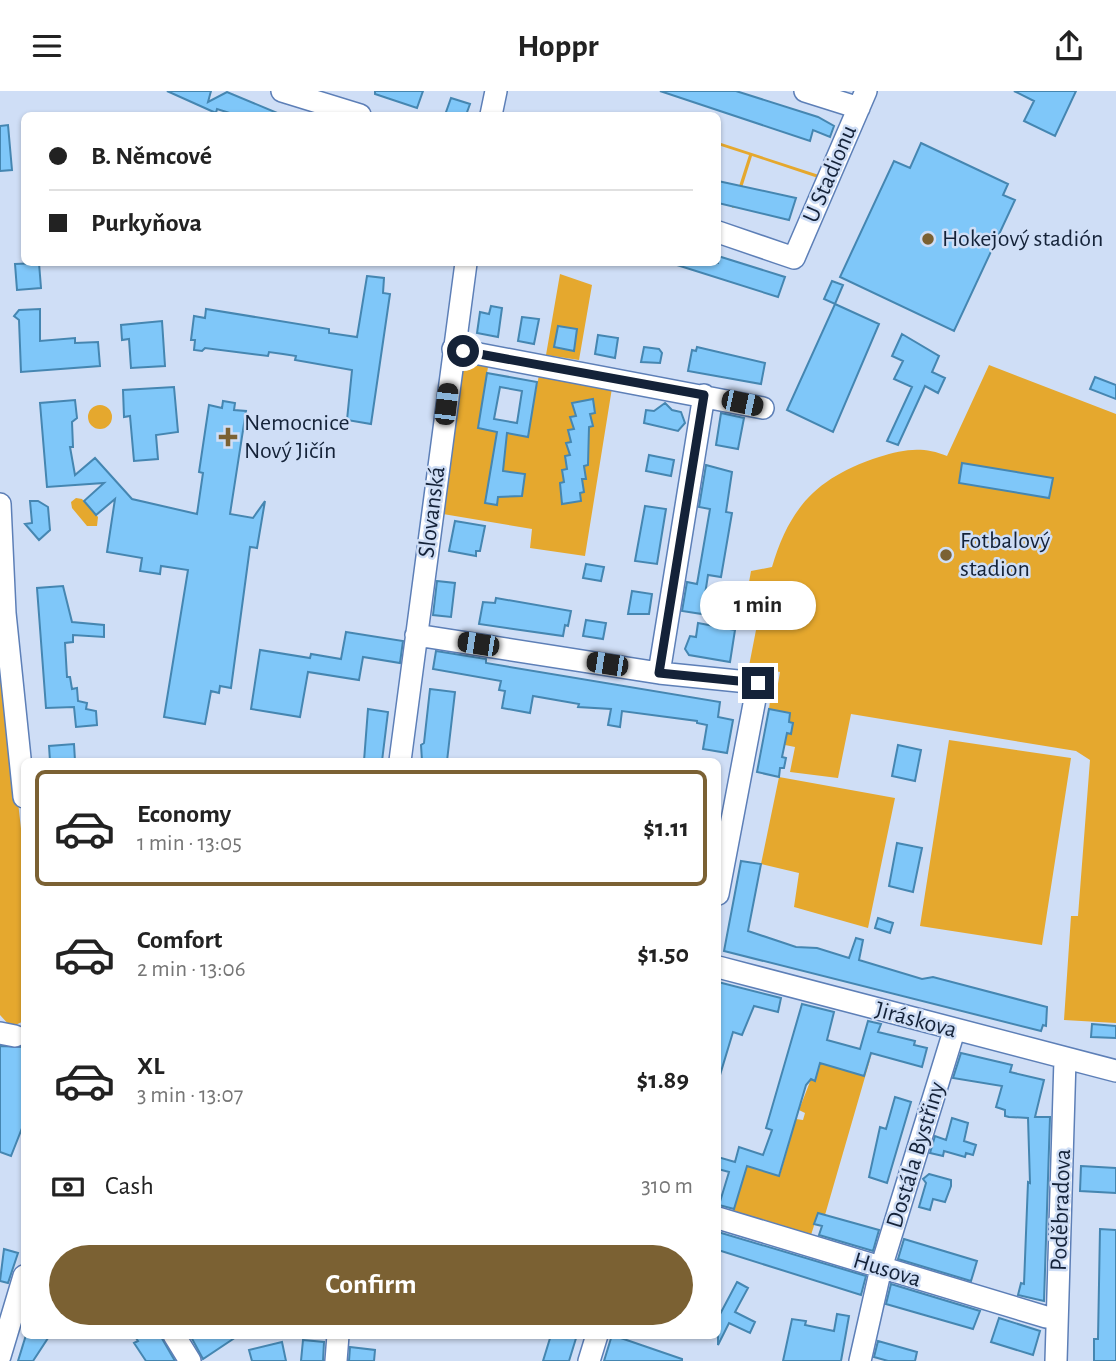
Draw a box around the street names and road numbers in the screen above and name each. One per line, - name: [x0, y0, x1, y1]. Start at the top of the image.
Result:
- street label: U Stadionu: [799, 122, 861, 226]
- street label: Slovanská: [414, 465, 450, 559]
- street label: Jiráskova: [873, 998, 959, 1042]
- street label: Dostála Bystřiny: [882, 1079, 950, 1231]
- street label: Poděbradova: [1047, 1149, 1075, 1271]
- street label: Husova: [850, 1248, 924, 1292]

